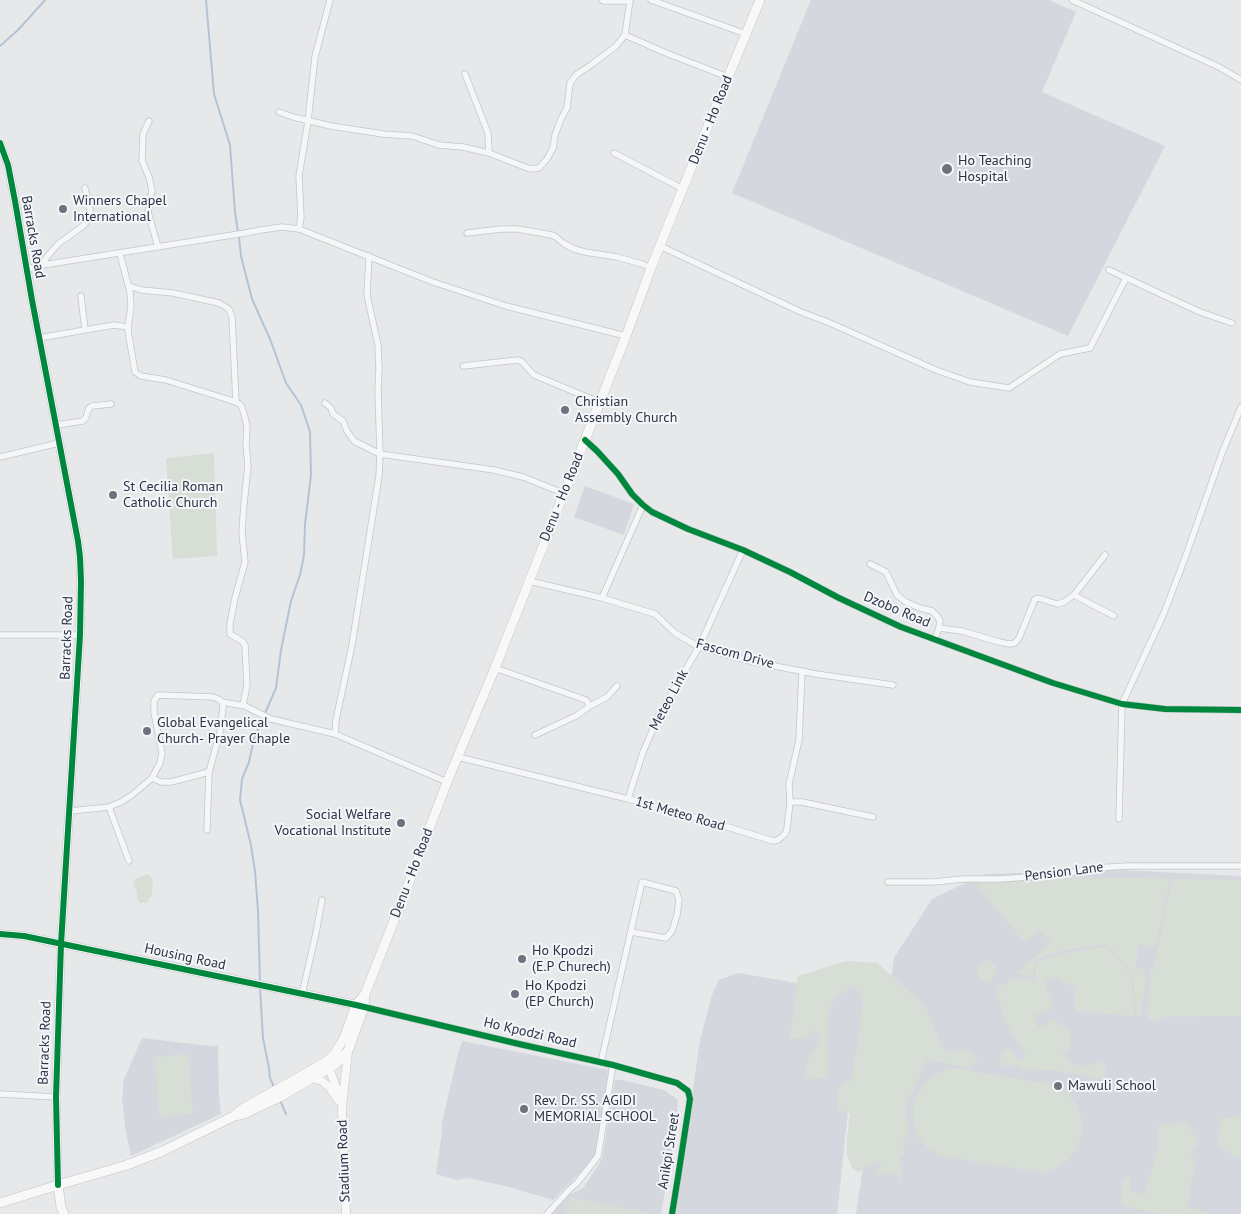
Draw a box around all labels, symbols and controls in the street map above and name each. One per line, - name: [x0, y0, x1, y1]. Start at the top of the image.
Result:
- street label: Denu - Ho Road: [686, 73, 736, 167]
- place label: Ho Teaching Hospital: [958, 153, 1032, 186]
- marker: Ho Teaching Hospital: [940, 162, 954, 176]
- place label: Winners Chapel International: [73, 193, 167, 226]
- street label: Barracks Road: [17, 194, 49, 280]
- marker: Winners Chapel International: [57, 203, 69, 215]
- place label: Christian Assembly Church: [575, 394, 677, 427]
- marker: Christian Assembly Church: [559, 404, 571, 416]
- street label: Denu - Ho Road: [537, 450, 587, 544]
- place label: St Cecilia Roman Catholic Church: [123, 479, 223, 512]
- marker: St Cecilia Roman Catholic Church: [107, 489, 119, 501]
- street label: Dzobo Road: [861, 588, 933, 632]
- street label: Barracks Road: [57, 596, 77, 680]
- street label: Fascom Drive: [694, 636, 776, 672]
- street label: Meteo Link: [646, 667, 692, 733]
- place label: Global Evangelical Church- Prayer Chaple: [157, 715, 290, 748]
- marker: Global Evangelical Church- Prayer Chaple: [141, 725, 153, 737]
- street label: 1st Meteo Road: [633, 793, 727, 835]
- place label: Social Welfare Vocational Institute: [275, 807, 391, 840]
- marker: Social Welfare Vocational Institute: [395, 817, 407, 829]
- street label: Denu - Ho Road: [387, 826, 437, 920]
- street label: Pension Lane: [1024, 859, 1104, 885]
- street label: Housing Road: [143, 940, 227, 974]
- place label: Ho Kpodzi (E.P Churech): [532, 943, 611, 976]
- marker: Ho Kpodzi (E.P Churech): [516, 953, 528, 965]
- place label: Ho Kpodzi (EP Church): [525, 978, 594, 1010]
- marker: Ho Kpodzi (EP Church): [509, 988, 521, 1000]
- street label: Barracks Road: [35, 1001, 55, 1085]
- street label: Ho Kpodzi Road: [482, 1014, 578, 1052]
- place label: Mawuli School: [1068, 1078, 1156, 1094]
- marker: Mawuli School: [1052, 1080, 1064, 1092]
- place label: Rev. Dr. SS. AGIDI MEMORIAL SCHOOL: [534, 1093, 656, 1126]
- marker: Rev. Dr. SS. AGIDI MEMORIAL SCHOOL: [518, 1103, 530, 1115]
- street label: Anikpi Street: [655, 1112, 683, 1190]
- street label: Stadium Road: [334, 1119, 354, 1203]

